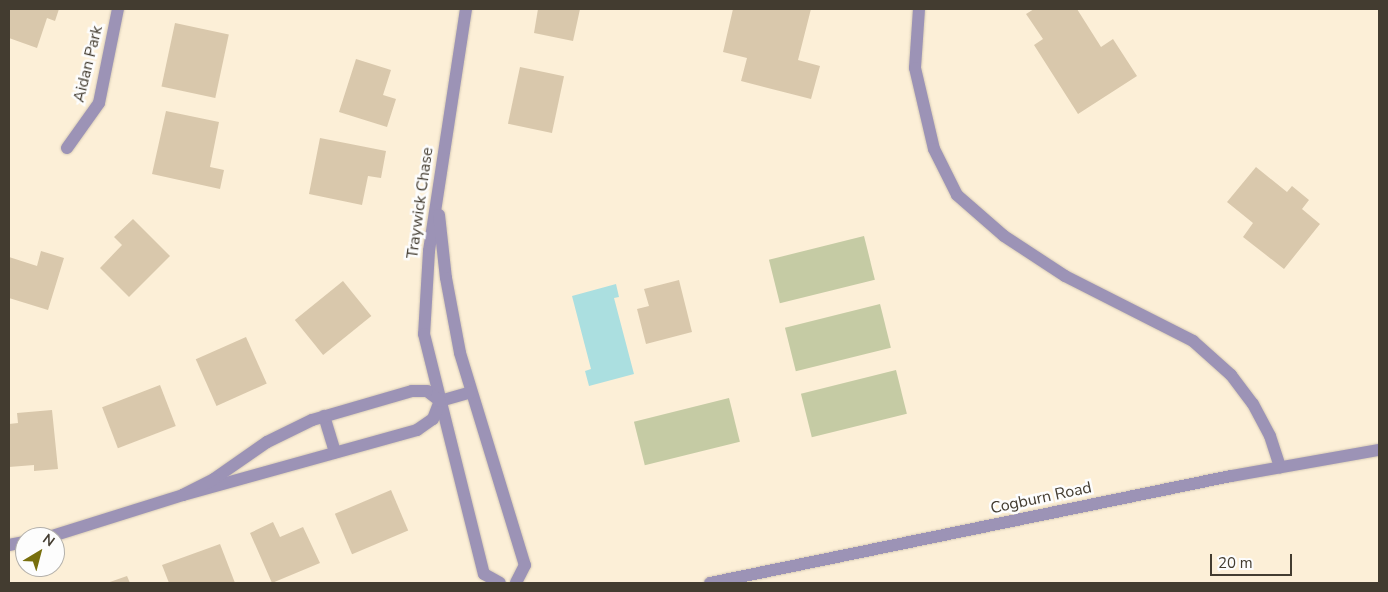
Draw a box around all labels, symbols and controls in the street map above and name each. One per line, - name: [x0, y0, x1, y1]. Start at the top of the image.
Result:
- street label: Aidan Park: [69, 24, 107, 104]
- street label: Traywick Chase: [403, 146, 437, 260]
- street label: Cogburn Road: [989, 478, 1093, 518]
- north arrow: [15, 527, 65, 577]
- text: N: [39, 530, 59, 551]
- scale bar: [1213, 544, 1296, 576]
- text: 20 m: [1218, 553, 1253, 573]

